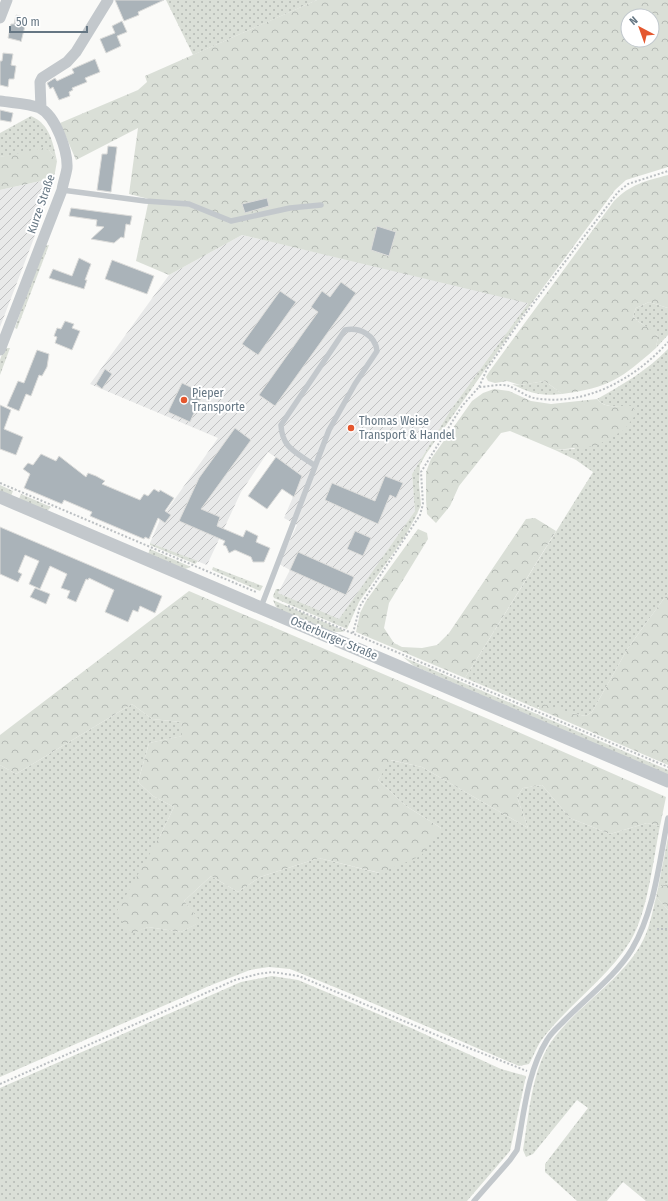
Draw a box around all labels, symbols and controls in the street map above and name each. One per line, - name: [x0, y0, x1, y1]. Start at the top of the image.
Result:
- scale bar: [10, 8, 87, 34]
- north arrow: [620, 8, 660, 48]
- text: N: [627, 14, 641, 28]
- text: 50 m: [16, 15, 40, 29]
- street label: Kurze Straße: [24, 172, 58, 236]
- place label: Pieper Transporte: [192, 386, 245, 414]
- marker: Pieper Transporte: [179, 395, 189, 405]
- place label: Thomas Weise Transport & Handel: [359, 414, 455, 442]
- marker: Thomas Weise Transport & Handel: [346, 423, 356, 433]
- street label: Osterburger Straße: [288, 613, 380, 663]

